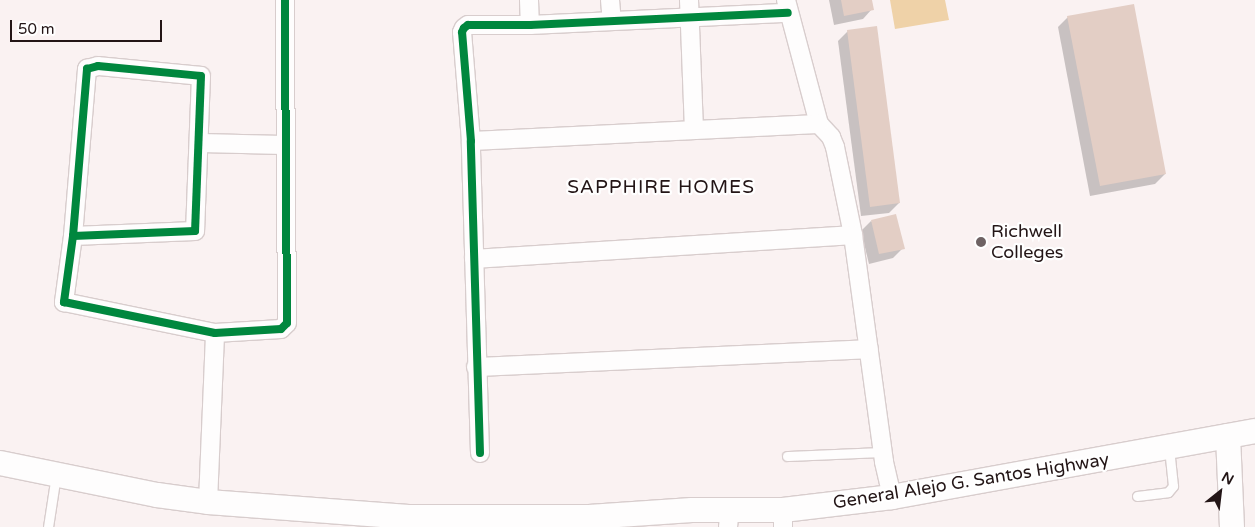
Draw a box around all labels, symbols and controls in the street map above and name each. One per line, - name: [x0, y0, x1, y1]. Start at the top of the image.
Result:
- scale bar: [12, 10, 165, 42]
- text: 50 m: [18, 20, 55, 38]
- district label: SAPPHIRE HOMES: [565, 177, 757, 199]
- place label: Richwell Colleges: [991, 221, 1064, 264]
- marker: Richwell Colleges: [975, 236, 987, 248]
- street label: General Alejo G. Santos Highway: [831, 449, 1111, 513]
- north arrow: [1195, 467, 1245, 517]
- text: N: [1218, 468, 1237, 489]

